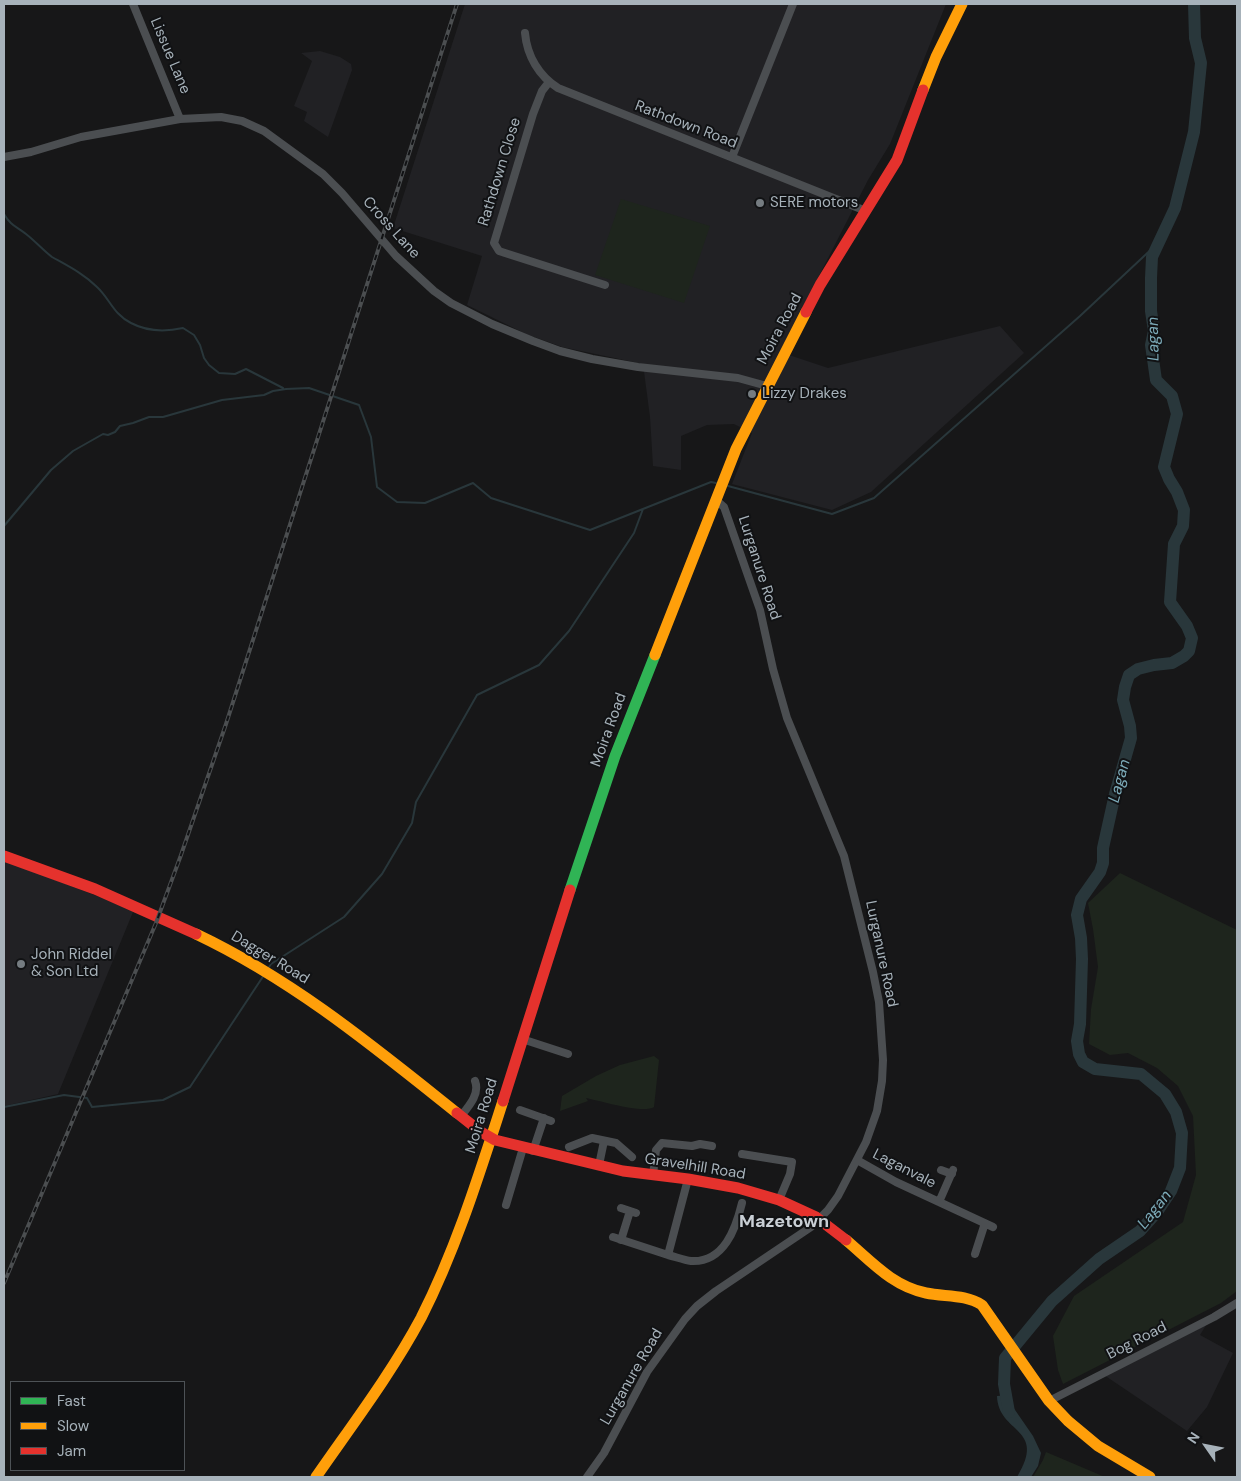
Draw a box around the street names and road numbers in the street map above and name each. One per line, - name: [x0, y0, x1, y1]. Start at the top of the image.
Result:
- street label: Lissue Lane: [146, 15, 194, 97]
- street label: Rathdown Road: [632, 97, 740, 153]
- street label: Rathdown Close: [475, 116, 525, 228]
- street label: Cross Lane: [358, 193, 424, 263]
- street label: Moira Road: [754, 290, 806, 368]
- street label: Lurganure Road: [734, 514, 784, 622]
- street label: Moira Road: [587, 690, 631, 770]
- street label: Lurganure Road: [861, 899, 901, 1009]
- street label: Dagger Road: [228, 928, 312, 988]
- street label: Moira Road: [462, 1076, 502, 1156]
- street label: Laganvale: [869, 1145, 939, 1193]
- street label: Gravelhill Road: [643, 1150, 747, 1184]
- street label: Bog Road: [1104, 1318, 1170, 1364]
- street label: Lurganure Road: [597, 1326, 667, 1428]

